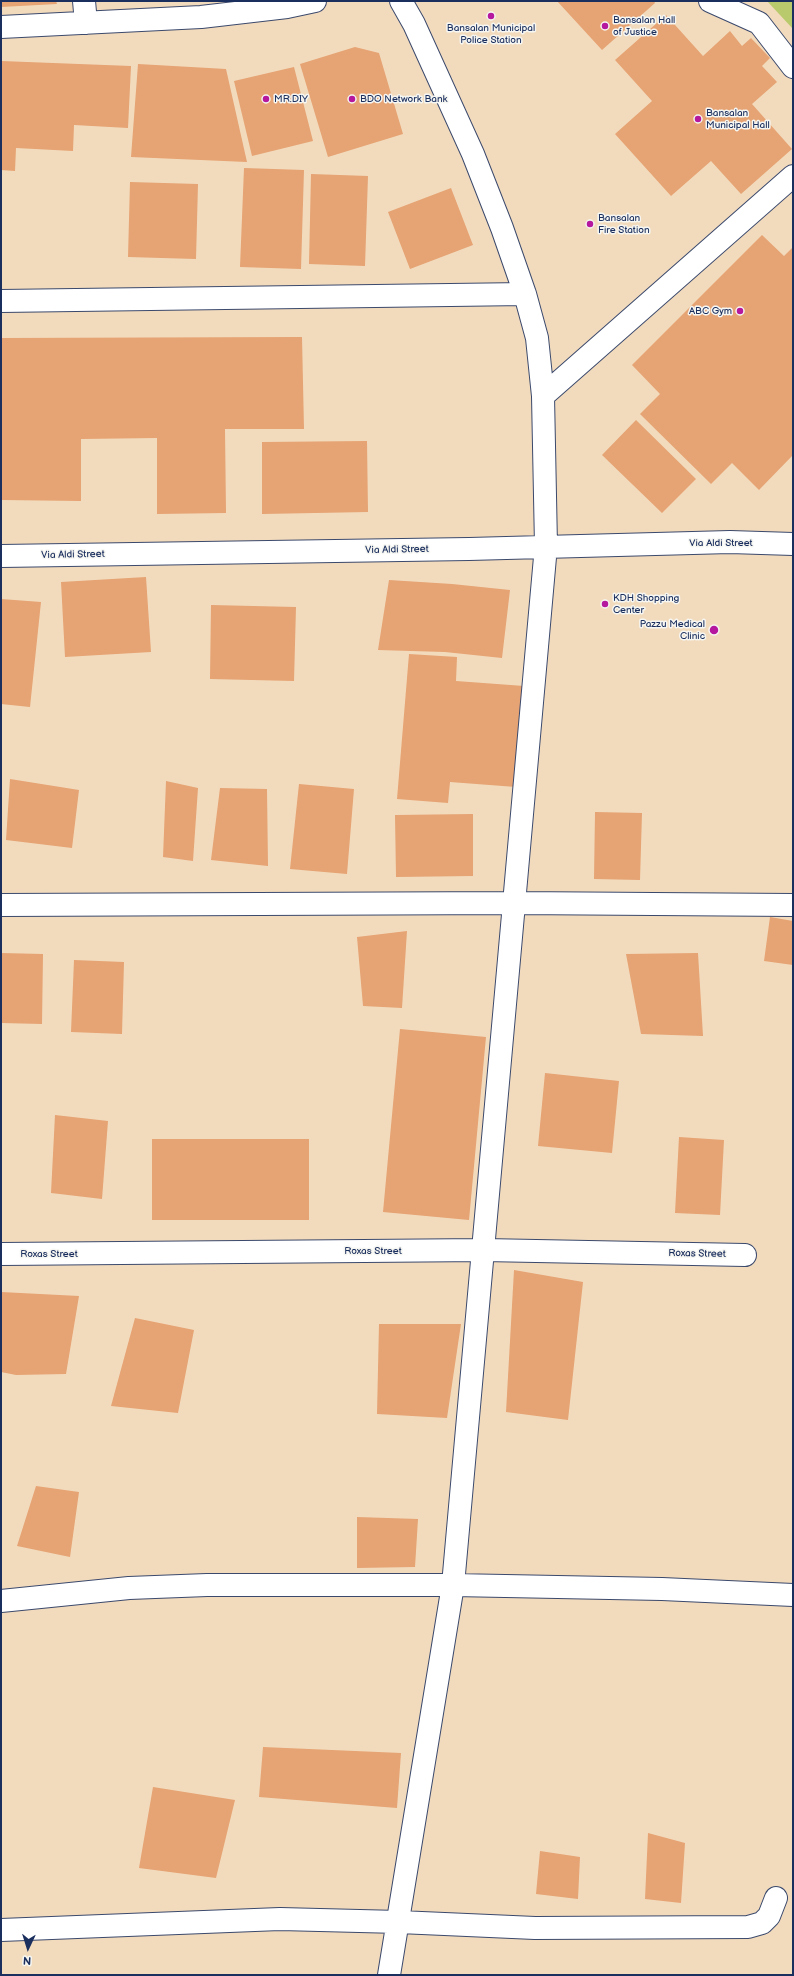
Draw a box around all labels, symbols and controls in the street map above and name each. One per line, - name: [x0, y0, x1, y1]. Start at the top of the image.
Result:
- marker: Bansalan Municipal Police Station: [486, 11, 496, 21]
- place label: Bansalan Hall of Justice: [613, 14, 675, 38]
- marker: Bansalan Hall of Justice: [600, 21, 610, 31]
- place label: Bansalan Municipal Police Station: [447, 22, 535, 46]
- place label: MR.DIY: [274, 93, 308, 105]
- place label: BDO Network Bank: [360, 93, 447, 105]
- marker: MR.DIY: [261, 94, 271, 104]
- marker: BDO Network Bank: [347, 94, 357, 104]
- place label: Bansalan Municipal Hall: [706, 107, 770, 130]
- marker: Bansalan Municipal Hall: [693, 114, 703, 124]
- place label: Bansalan Fire Station: [598, 212, 650, 236]
- marker: Bansalan Fire Station: [585, 219, 595, 229]
- place label: ABC Gym: [689, 305, 732, 317]
- marker: ABC Gym: [735, 306, 745, 316]
- street label: Via Aldi Street: [689, 537, 753, 549]
- street label: Via Aldi Street: [365, 543, 429, 557]
- street label: Via Aldi Street: [41, 548, 105, 562]
- place label: KDH Shopping Center: [613, 592, 679, 616]
- marker: KDH Shopping Center: [600, 599, 610, 609]
- place label: Pazzu Medical Clinic: [640, 618, 705, 642]
- marker: Pazzu Medical Clinic: [708, 624, 720, 636]
- street label: Roxas Street: [344, 1245, 402, 1257]
- street label: Roxas Street: [668, 1247, 726, 1261]
- street label: Roxas Street: [20, 1248, 78, 1260]
- north arrow: [8, 1928, 48, 1968]
- text: N: [23, 1954, 32, 1967]

